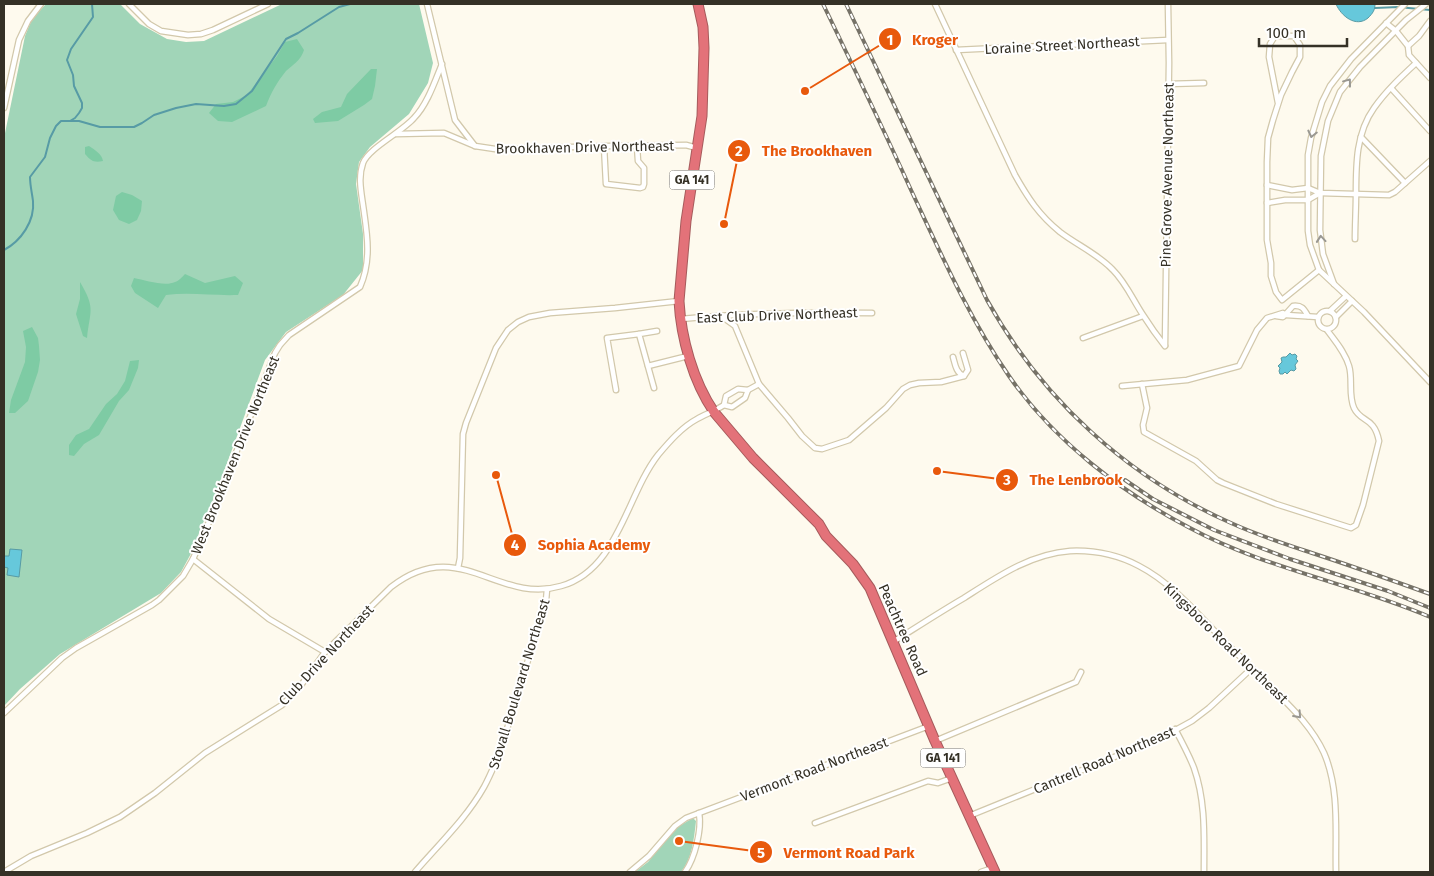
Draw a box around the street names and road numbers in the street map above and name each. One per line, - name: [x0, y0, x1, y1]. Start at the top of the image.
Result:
- street label: Loraine Street Northeast: [984, 33, 1141, 58]
- street label: Pine Grove Avenue Northeast: [1157, 81, 1178, 268]
- street label: Brookhaven Drive Northeast: [496, 137, 675, 158]
- road number: GA 141: [670, 170, 714, 190]
- street label: East Club Drive Northeast: [696, 304, 859, 327]
- street label: West Brookhaven Drive Northeast: [188, 352, 284, 557]
- street label: Kingsboro Road Northeast: [1160, 579, 1292, 708]
- street label: Peachtree Road: [875, 582, 930, 679]
- street label: Stovall Boulevard Northeast: [485, 596, 554, 771]
- street label: Club Drive Northeast: [275, 601, 378, 709]
- street label: Cantrell Road Northeast: [1031, 723, 1178, 798]
- street label: Vermont Road Northeast: [738, 733, 891, 805]
- road number: GA 141: [920, 748, 966, 768]

